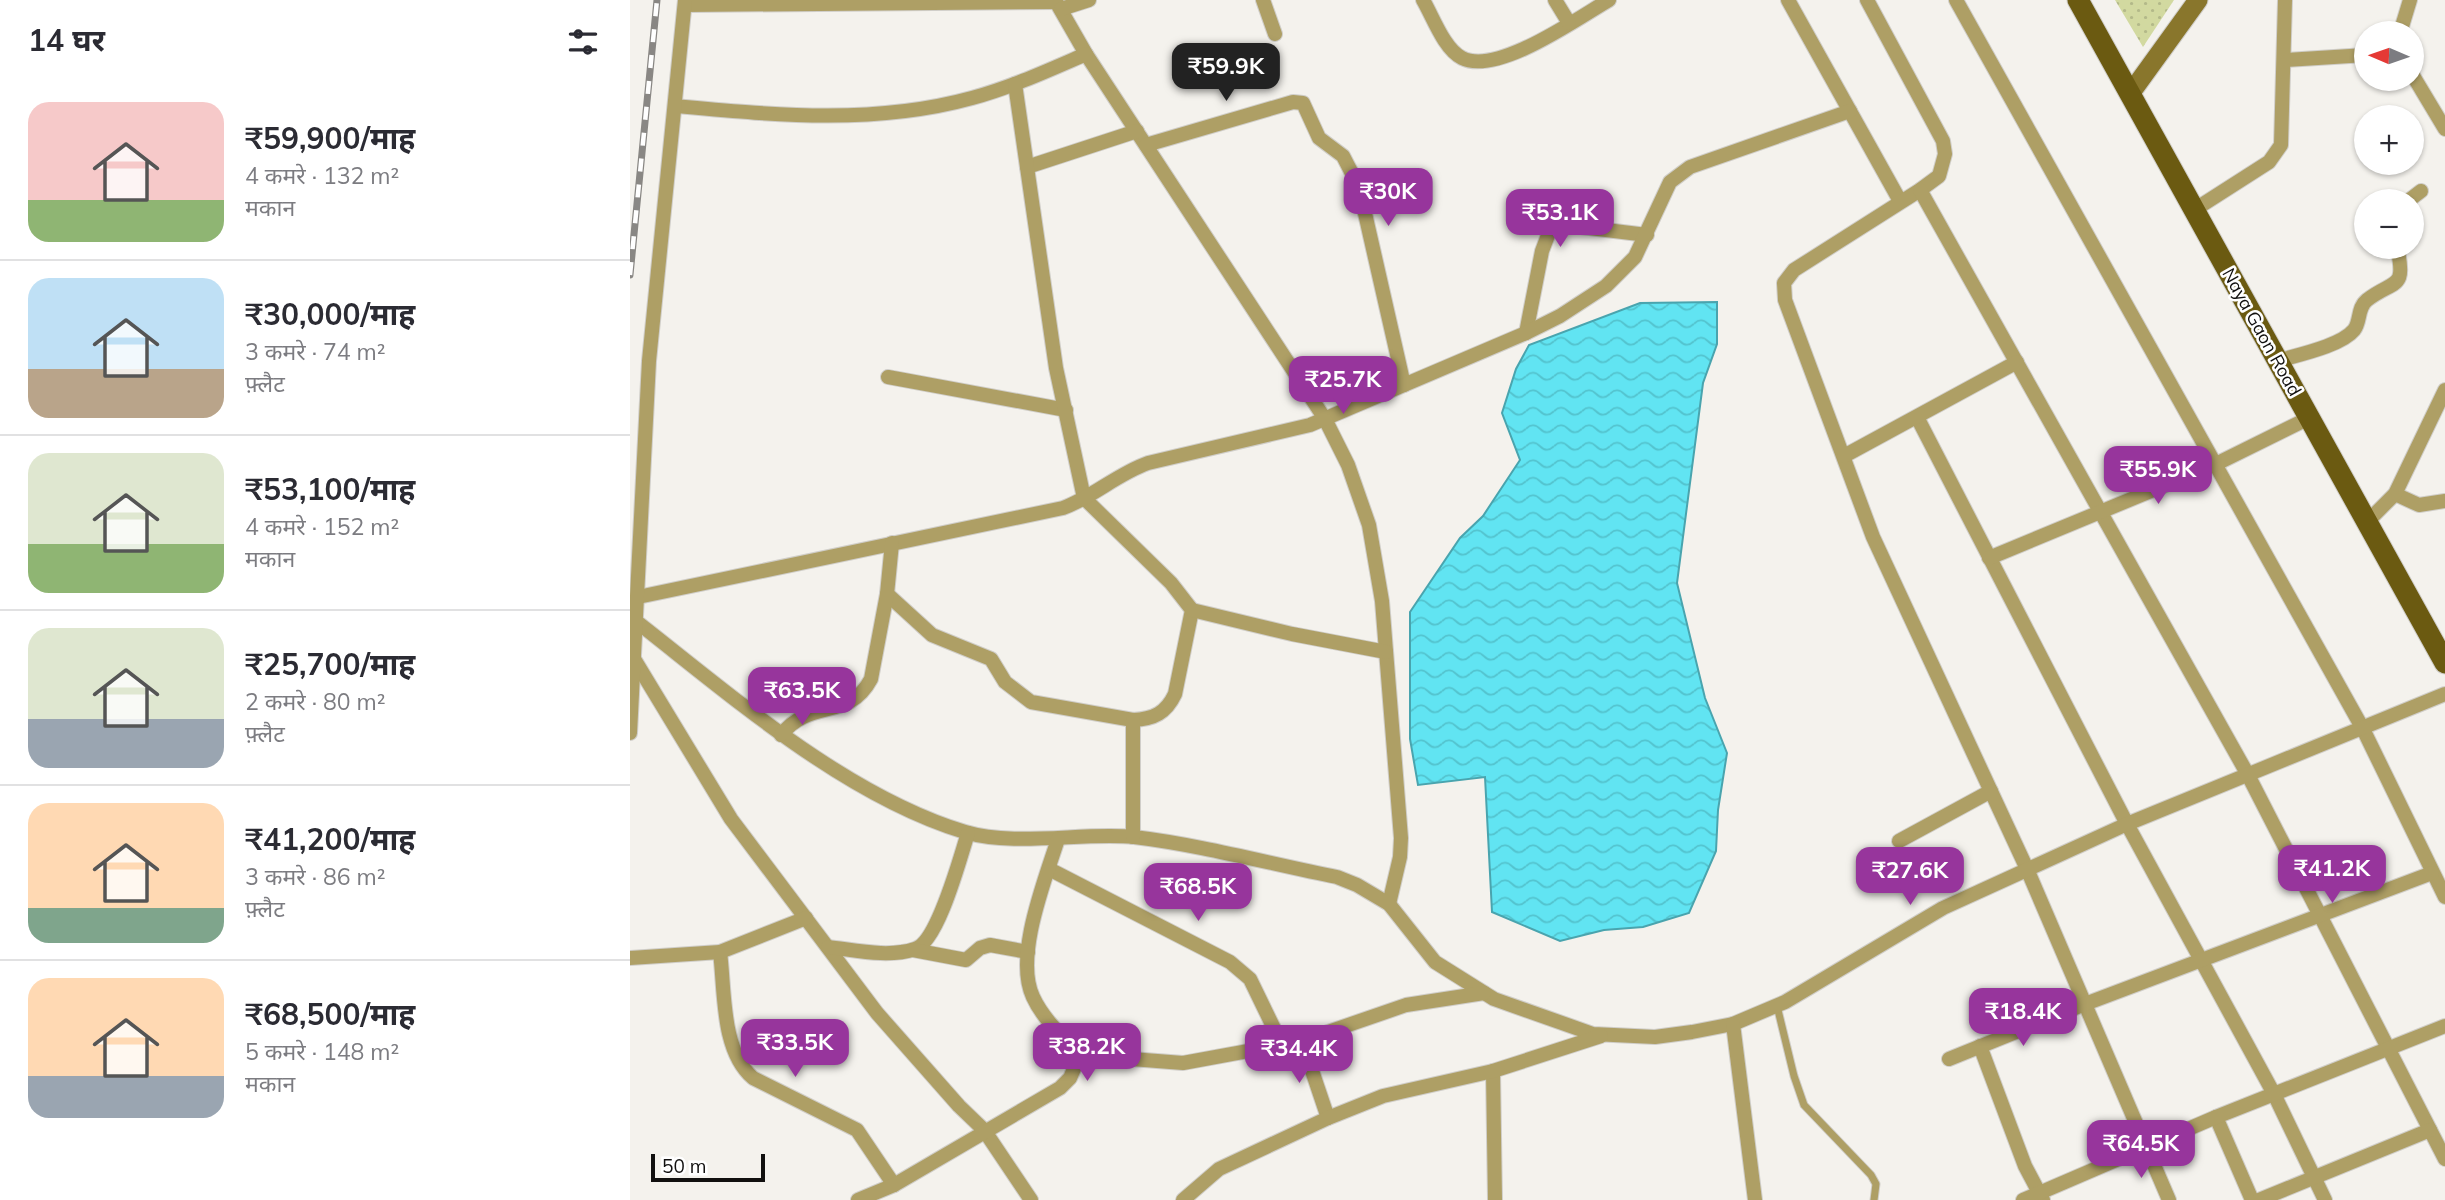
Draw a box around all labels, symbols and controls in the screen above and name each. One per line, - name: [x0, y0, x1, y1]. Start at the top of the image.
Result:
- text: 14 घर: [28, 21, 105, 59]
- north arrow: [2354, 21, 2424, 91]
- map controls: [2354, 21, 2424, 259]
- icon: filters: [564, 23, 602, 61]
- pin: ₹59.9K: [1169, 43, 1283, 103]
- text: ₹59.9K: [1188, 51, 1264, 80]
- button: +: [2354, 105, 2424, 175]
- text: ₹59,900/माह: [245, 119, 415, 157]
- icon: home: [84, 130, 168, 214]
- text: 4 कमरे · 132 m²: [245, 161, 399, 190]
- pin: ₹30K: [1347, 168, 1429, 228]
- text: ₹30K: [1360, 176, 1416, 205]
- button: −: [2354, 189, 2424, 259]
- pin: ₹53.1K: [1503, 190, 1617, 249]
- text: मकान: [245, 193, 295, 222]
- text: ₹53.1K: [1522, 197, 1598, 226]
- street label: Naya Gaon Road: [2217, 264, 2307, 400]
- text: ₹30,000/माह: [245, 295, 415, 333]
- icon: home: [84, 306, 168, 390]
- text: 3 कमरे · 74 m²: [245, 337, 385, 366]
- pin: ₹25.7K: [1286, 356, 1400, 416]
- text: ₹25.7K: [1305, 364, 1381, 393]
- text: फ़्लैट: [245, 369, 285, 398]
- pin: ₹55.9K: [2101, 447, 2215, 506]
- text: ₹55.9K: [2120, 454, 2196, 483]
- text: ₹53,100/माह: [245, 470, 415, 508]
- icon: home: [84, 481, 168, 565]
- text: 4 कमरे · 152 m²: [245, 512, 399, 541]
- text: मकान: [245, 544, 295, 573]
- text: ₹25,700/माह: [245, 645, 415, 683]
- icon: home: [84, 656, 168, 740]
- pin: ₹63.5K: [745, 668, 859, 727]
- text: ₹63.5K: [764, 675, 840, 704]
- text: 2 कमरे · 80 m²: [245, 687, 385, 716]
- text: फ़्लैट: [245, 719, 285, 748]
- text: ₹41,200/माह: [245, 820, 415, 858]
- icon: home: [84, 831, 168, 915]
- pin: ₹41.2K: [2275, 846, 2389, 905]
- pin: ₹27.6K: [1853, 848, 1967, 907]
- text: ₹41.2K: [2294, 853, 2370, 882]
- text: ₹27.6K: [1872, 855, 1948, 884]
- text: 3 कमरे · 86 m²: [245, 862, 385, 891]
- pin: ₹68.5K: [1141, 864, 1255, 923]
- text: ₹68.5K: [1160, 871, 1236, 900]
- text: फ़्लैट: [245, 894, 285, 923]
- pin: ₹18.4K: [1966, 988, 2080, 1048]
- text: ₹68,500/माह: [245, 995, 415, 1033]
- text: ₹18.4K: [1985, 996, 2061, 1025]
- icon: home: [84, 1006, 168, 1090]
- pin: ₹33.5K: [738, 1020, 852, 1079]
- pin: ₹38.2K: [1030, 1024, 1144, 1083]
- pin: ₹34.4K: [1242, 1026, 1356, 1085]
- text: ₹33.5K: [757, 1027, 833, 1056]
- text: ₹38.2K: [1049, 1031, 1125, 1060]
- text: ₹34.4K: [1261, 1033, 1337, 1062]
- text: 5 कमरे · 148 m²: [245, 1037, 399, 1066]
- text: मकान: [245, 1069, 295, 1098]
- pin: ₹64.5K: [2084, 1120, 2198, 1180]
- text: ₹64.5K: [2103, 1128, 2179, 1157]
- scale bar: [651, 1151, 765, 1183]
- text: 50 m: [662, 1154, 706, 1178]

